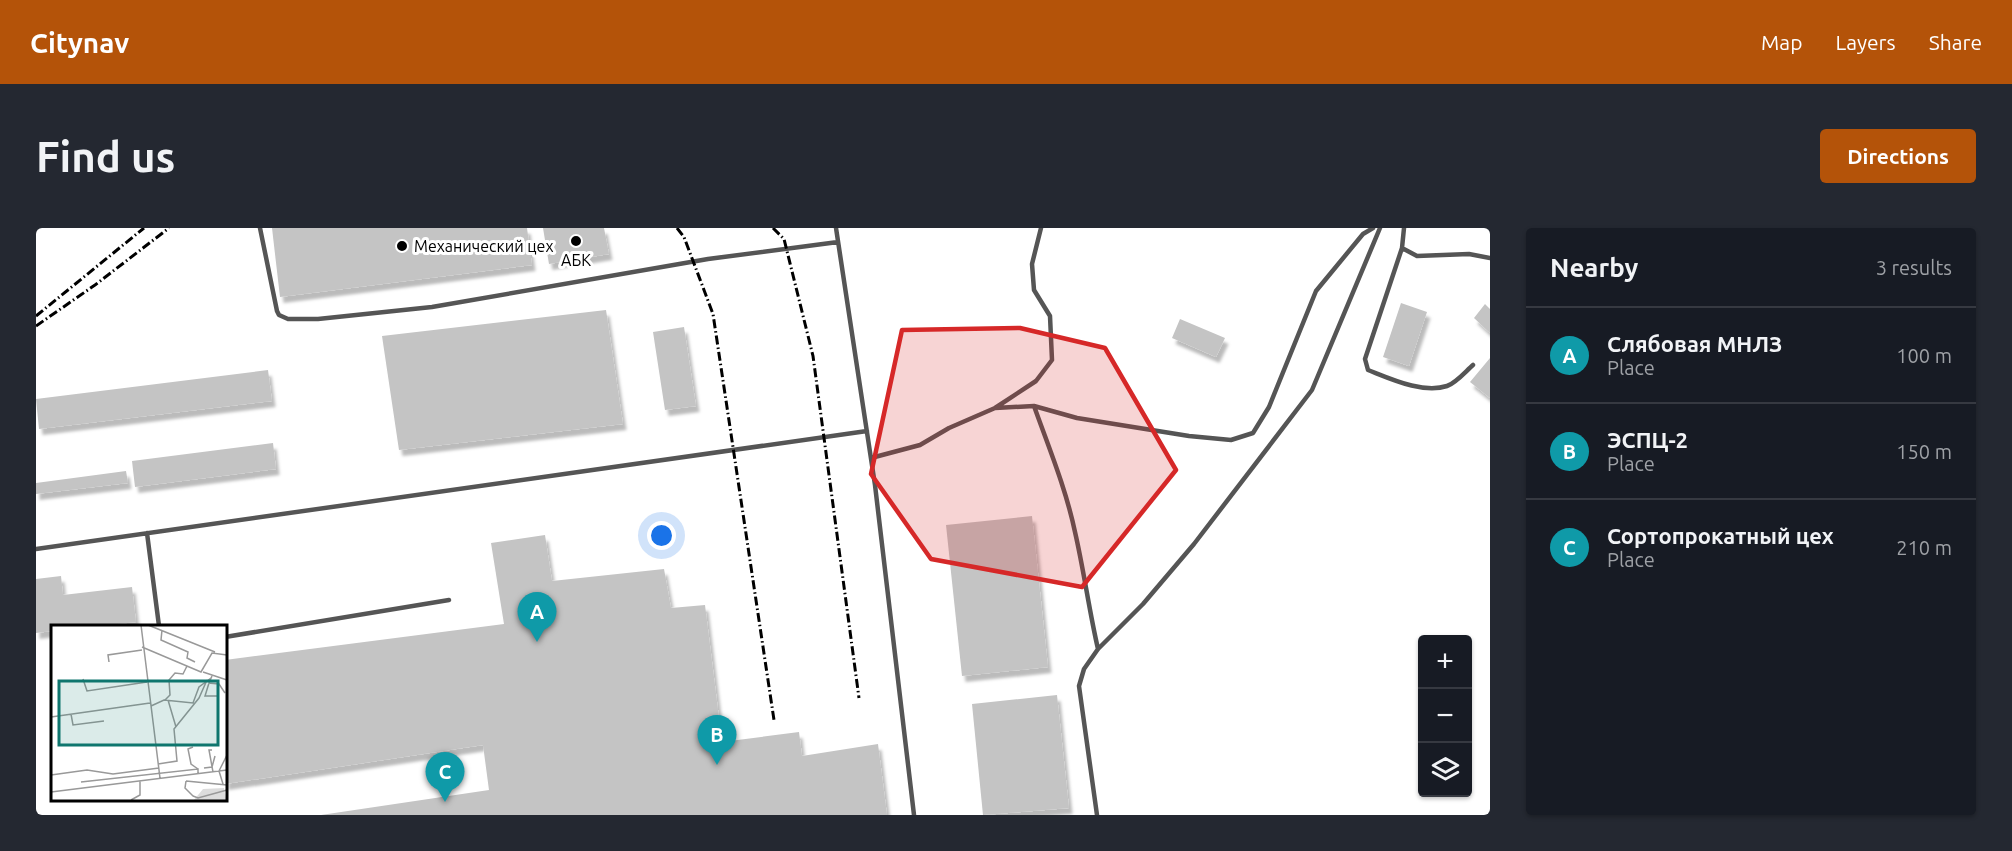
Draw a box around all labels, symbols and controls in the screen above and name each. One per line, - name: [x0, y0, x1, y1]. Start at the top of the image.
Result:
- text: Citynav: [30, 27, 129, 58]
- text: Map: [1761, 30, 1802, 54]
- text: Layers: [1835, 30, 1896, 54]
- text: Share: [1929, 30, 1982, 54]
- button: Directions: [1820, 129, 1976, 183]
- text: Find us: [36, 133, 175, 180]
- marker: АБК: [569, 234, 583, 248]
- place label: Механический цех: [414, 237, 554, 255]
- marker: Механический цех: [395, 239, 409, 253]
- place label: АБК: [561, 251, 591, 269]
- text: Nearby: [1550, 253, 1638, 282]
- text: 3 results: [1876, 256, 1952, 279]
- text: Слябовая МНЛЗ: [1607, 331, 1782, 356]
- text: A: [1562, 344, 1577, 367]
- text: 100 m: [1896, 344, 1952, 367]
- text: Place: [1607, 356, 1655, 379]
- text: ЭСПЦ-2: [1607, 427, 1688, 452]
- text: B: [1563, 440, 1576, 463]
- text: 150 m: [1896, 440, 1952, 463]
- text: Place: [1607, 452, 1655, 475]
- your location: [647, 521, 676, 550]
- text: Сортопрокатный цех: [1607, 523, 1834, 548]
- text: C: [1563, 536, 1576, 559]
- text: 210 m: [1896, 536, 1952, 559]
- text: Place: [1607, 548, 1655, 571]
- pin: A: [518, 592, 556, 642]
- inset map: [51, 625, 226, 800]
- map controls: [1418, 635, 1472, 797]
- button: +: [1418, 635, 1472, 689]
- button: −: [1418, 689, 1472, 743]
- pin: B: [698, 716, 736, 765]
- button: layers: [1418, 743, 1472, 797]
- pin: C: [426, 752, 464, 802]

